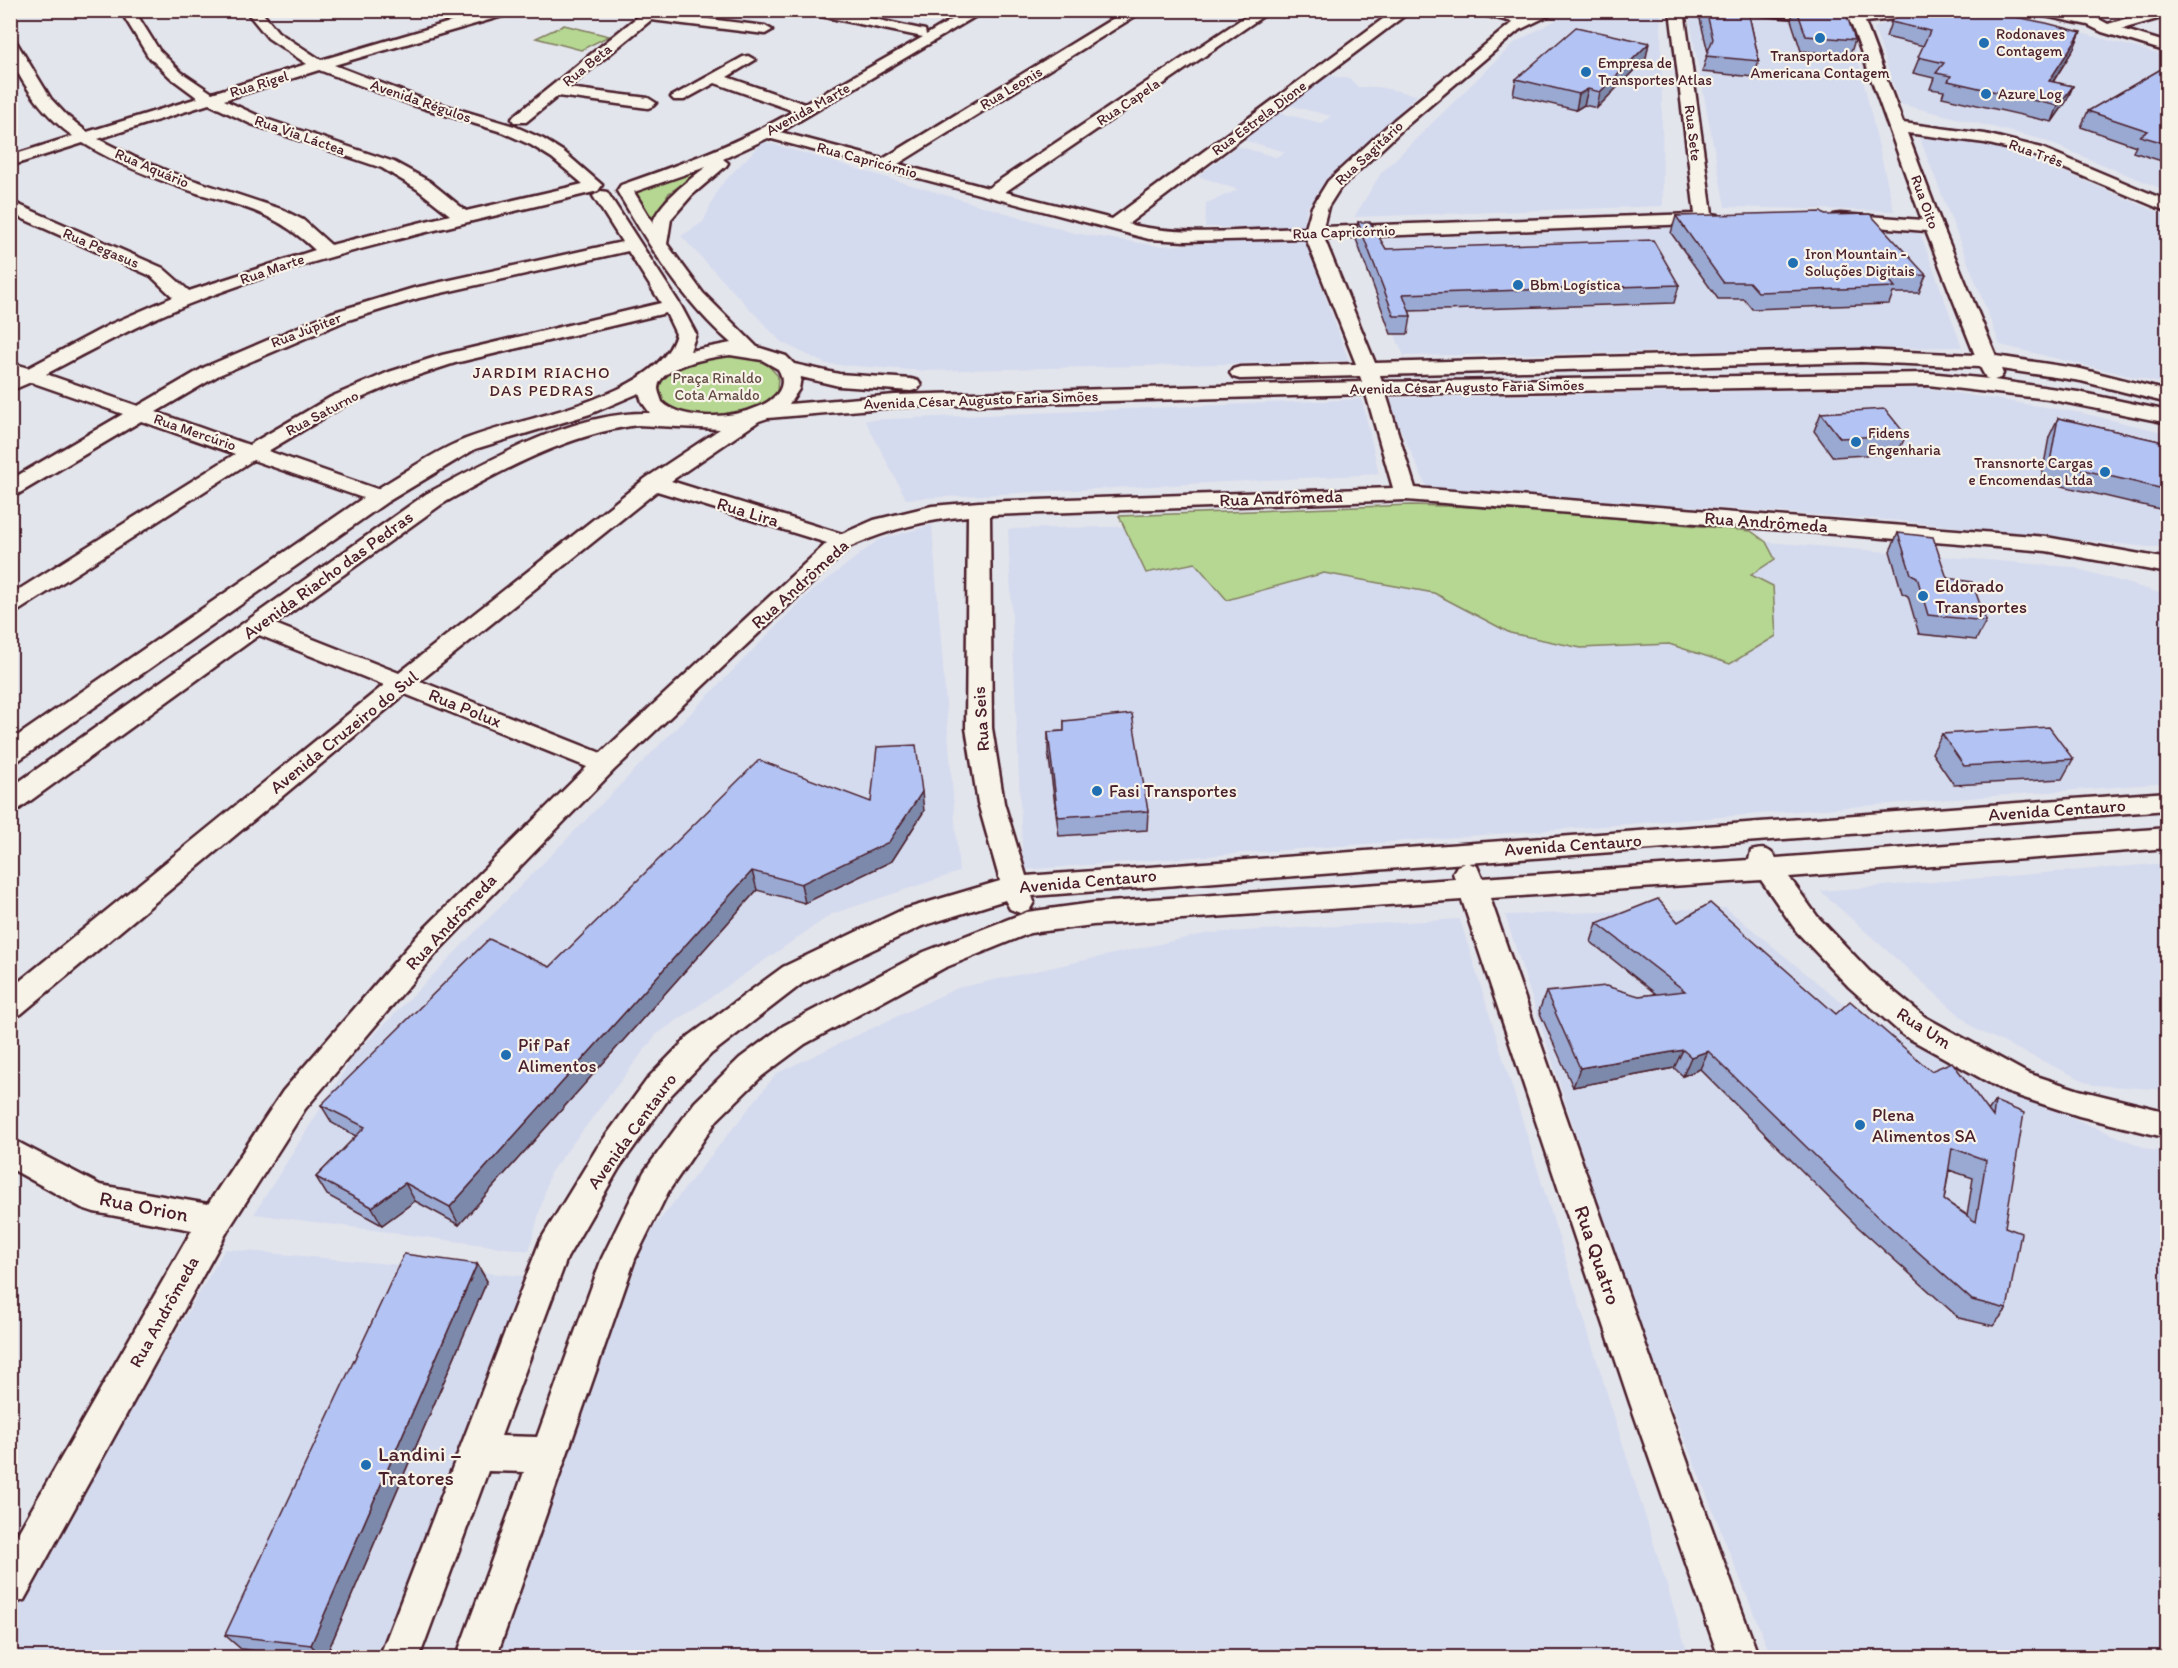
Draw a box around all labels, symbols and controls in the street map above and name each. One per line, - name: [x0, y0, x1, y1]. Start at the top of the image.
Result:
- place label: Rodonaves Contagem: [1996, 25, 2065, 60]
- marker: Transportadora Americana Contagem: [1813, 31, 1827, 45]
- marker: Rodonaves Contagem: [1977, 36, 1991, 50]
- street label: Rua Beta: [559, 40, 615, 90]
- place label: Transportadora Americana Contagem: [1751, 47, 1889, 82]
- place label: Empresa de Transportes Atlas: [1598, 54, 1712, 89]
- street label: Rua Leonis: [977, 62, 1046, 114]
- marker: Empresa de Transportes Atlas: [1579, 65, 1593, 79]
- street label: Rua Rigel: [228, 66, 291, 101]
- street label: Rua Capela: [1093, 74, 1163, 130]
- street label: Avenida Régulos: [368, 75, 474, 127]
- street label: Rua Estrela Dione: [1208, 77, 1310, 159]
- street label: Avenida Marte: [763, 79, 853, 139]
- place label: Azure Log: [1998, 85, 2062, 103]
- marker: Azure Log: [1979, 87, 1993, 101]
- street label: Rua Sete: [1681, 104, 1705, 162]
- street label: Rua Via Láctea: [252, 111, 348, 159]
- street label: Rua Sagitário: [1331, 117, 1407, 189]
- street label: Rua Três: [2006, 135, 2066, 171]
- street label: Rua Capricórnio: [815, 138, 919, 182]
- street label: Rua Aquário: [112, 144, 192, 192]
- street label: Rua Oito: [1907, 173, 1943, 231]
- street label: Rua Capricórnio: [1292, 221, 1396, 243]
- street label: Rua Pegasus: [60, 224, 142, 272]
- place label: Iron Mountain - Soluções Digitais: [1805, 245, 1915, 280]
- street label: Rua Marte: [238, 250, 306, 288]
- marker: Iron Mountain - Soluções Digitais: [1786, 256, 1800, 270]
- place label: Bbm Logística: [1530, 276, 1621, 294]
- marker: Bbm Logística: [1511, 278, 1525, 292]
- street label: Rua Júpiter: [268, 308, 344, 352]
- district label: JARDIM RIACHO DAS PEDRAS: [473, 363, 611, 400]
- park label: Praça Rinaldo Cota Arnaldo: [672, 369, 762, 404]
- street label: Avenida César Augusto Faria Simões: [1350, 376, 1585, 398]
- street label: Rua Saturno: [282, 386, 362, 440]
- street label: Avenida César Augusto Faria Simões: [863, 387, 1099, 413]
- street label: Rua Mercúrio: [151, 410, 239, 454]
- place label: Fidens Engenharia: [1868, 424, 1941, 459]
- marker: Fidens Engenharia: [1849, 435, 1863, 449]
- place label: Transnorte Cargas e Encomendas Ltda: [1968, 454, 2094, 489]
- marker: Transnorte Cargas e Encomendas Ltda: [2098, 465, 2112, 479]
- street label: Rua Andrômeda: [1219, 485, 1343, 511]
- street label: Rua Lira: [714, 492, 782, 532]
- street label: Avenida Riacho das Pedras: [239, 506, 417, 644]
- street label: Rua Andrômeda: [1704, 507, 1829, 537]
- street label: Rua Andrômeda: [747, 534, 853, 634]
- place label: Eldorado Transportes: [1935, 575, 2027, 618]
- marker: Eldorado Transportes: [1916, 589, 1930, 603]
- street label: Avenida Cruzeiro do Sul: [266, 665, 422, 799]
- street label: Rua Polux: [425, 683, 505, 733]
- street label: Rua Seis: [968, 686, 994, 752]
- place label: Fasi Transportes: [1109, 780, 1237, 802]
- marker: Fasi Transportes: [1090, 784, 1104, 798]
- street label: Avenida Centauro: [1987, 794, 2127, 826]
- street label: Avenida Centauro: [1503, 829, 1643, 861]
- street label: Avenida Centauro: [1018, 864, 1158, 898]
- street label: Rua Andrômeda: [401, 869, 501, 975]
- street label: Rua Um: [1893, 1002, 1955, 1054]
- place label: Pif Paf Alimentos: [518, 1034, 596, 1077]
- marker: Pif Paf Alimentos: [499, 1048, 513, 1062]
- street label: Avenida Centauro: [583, 1069, 681, 1193]
- place label: Plena Alimentos SA: [1872, 1104, 1977, 1147]
- marker: Plena Alimentos SA: [1853, 1118, 1867, 1132]
- street label: Rua Orion: [97, 1185, 191, 1227]
- street label: Rua Quatro: [1569, 1202, 1627, 1308]
- street label: Rua Andrômeda: [124, 1252, 204, 1371]
- place label: Landini – Tratores: [378, 1441, 462, 1490]
- marker: Landini – Tratores: [359, 1458, 373, 1472]

